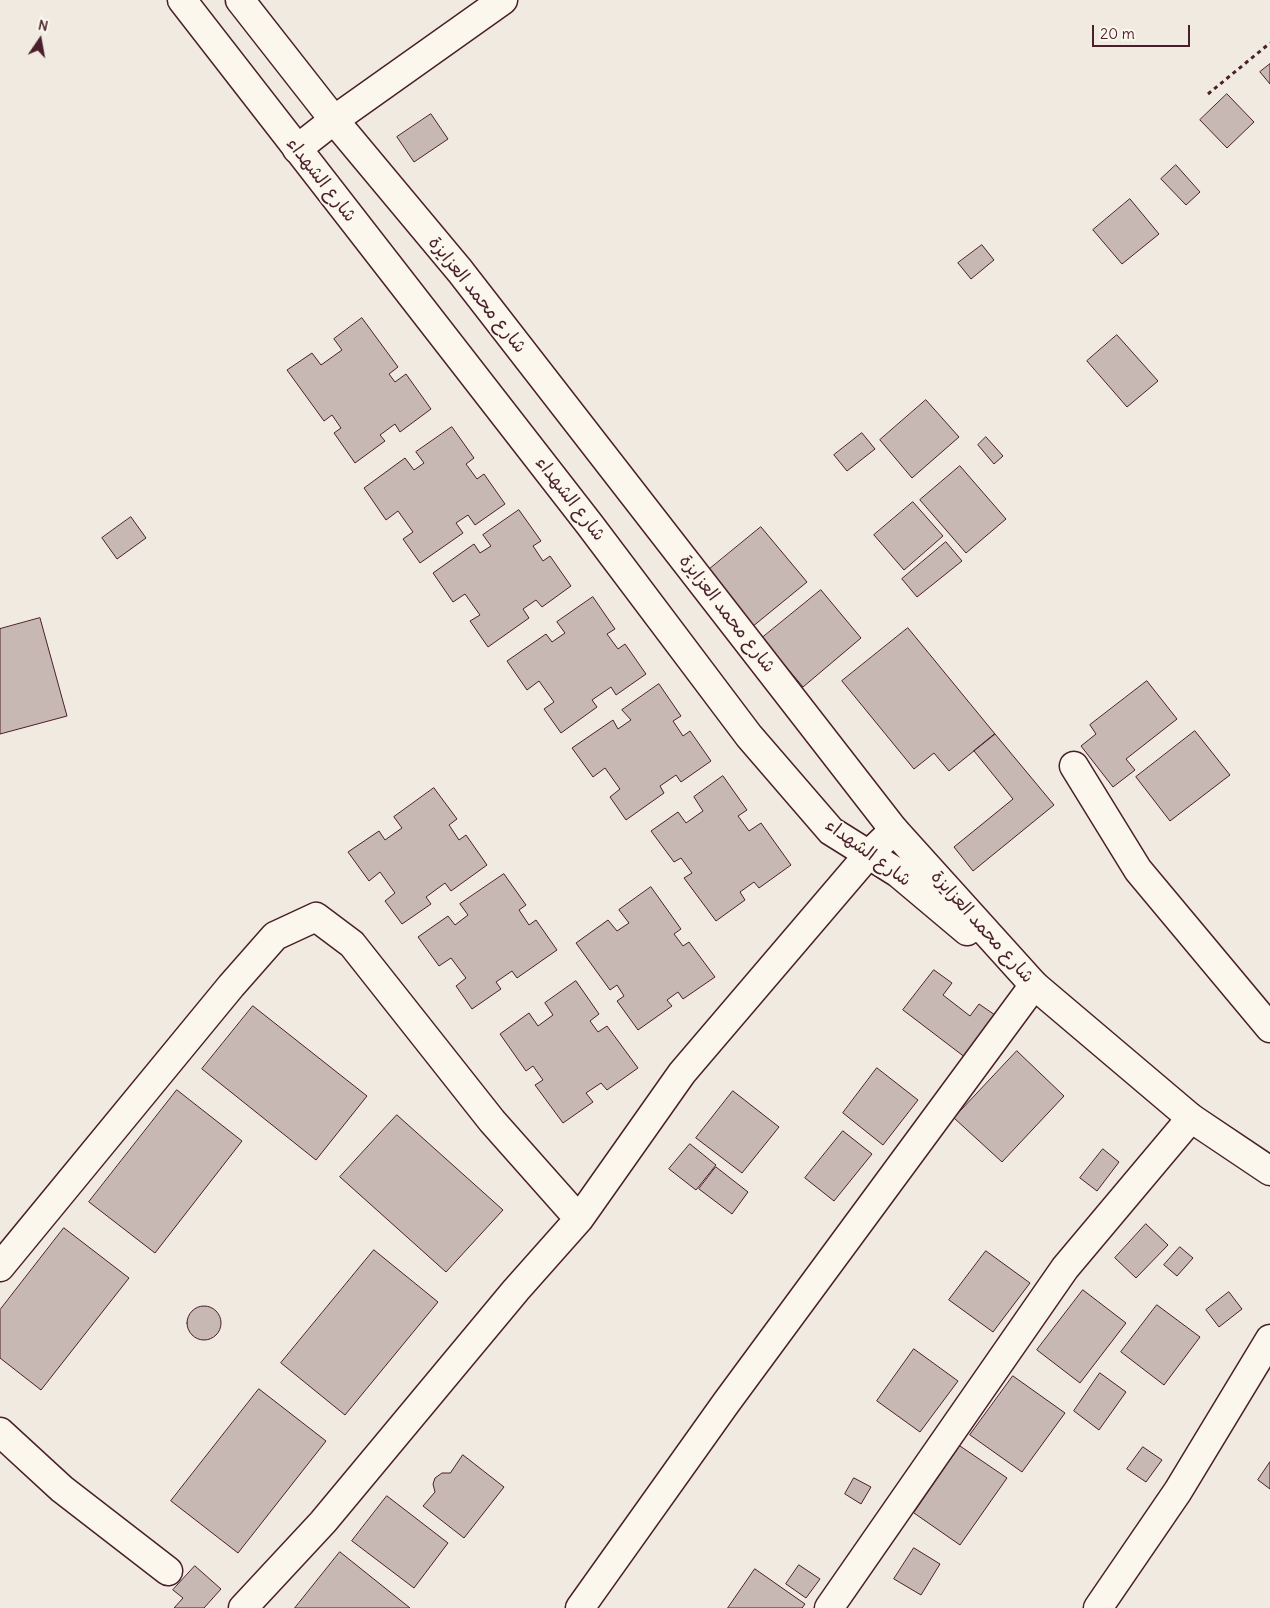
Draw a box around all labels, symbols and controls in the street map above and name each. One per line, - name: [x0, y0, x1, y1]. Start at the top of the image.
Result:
- north arrow: [15, 15, 65, 65]
- scale bar: [1095, 15, 1192, 47]
- text: N: [37, 16, 50, 35]
- text: 20 m: [1100, 24, 1135, 43]
- street label: شارع الشهداء: [281, 134, 361, 226]
- street label: شارع محمد العزايزة: [423, 232, 531, 358]
- street label: شارع الشهداء: [530, 453, 610, 545]
- street label: شارع محمد العزايزة: [674, 551, 780, 677]
- street label: شارع الشهداء: [821, 815, 915, 891]
- street label: شارع محمد العزايزة: [926, 866, 1038, 988]

